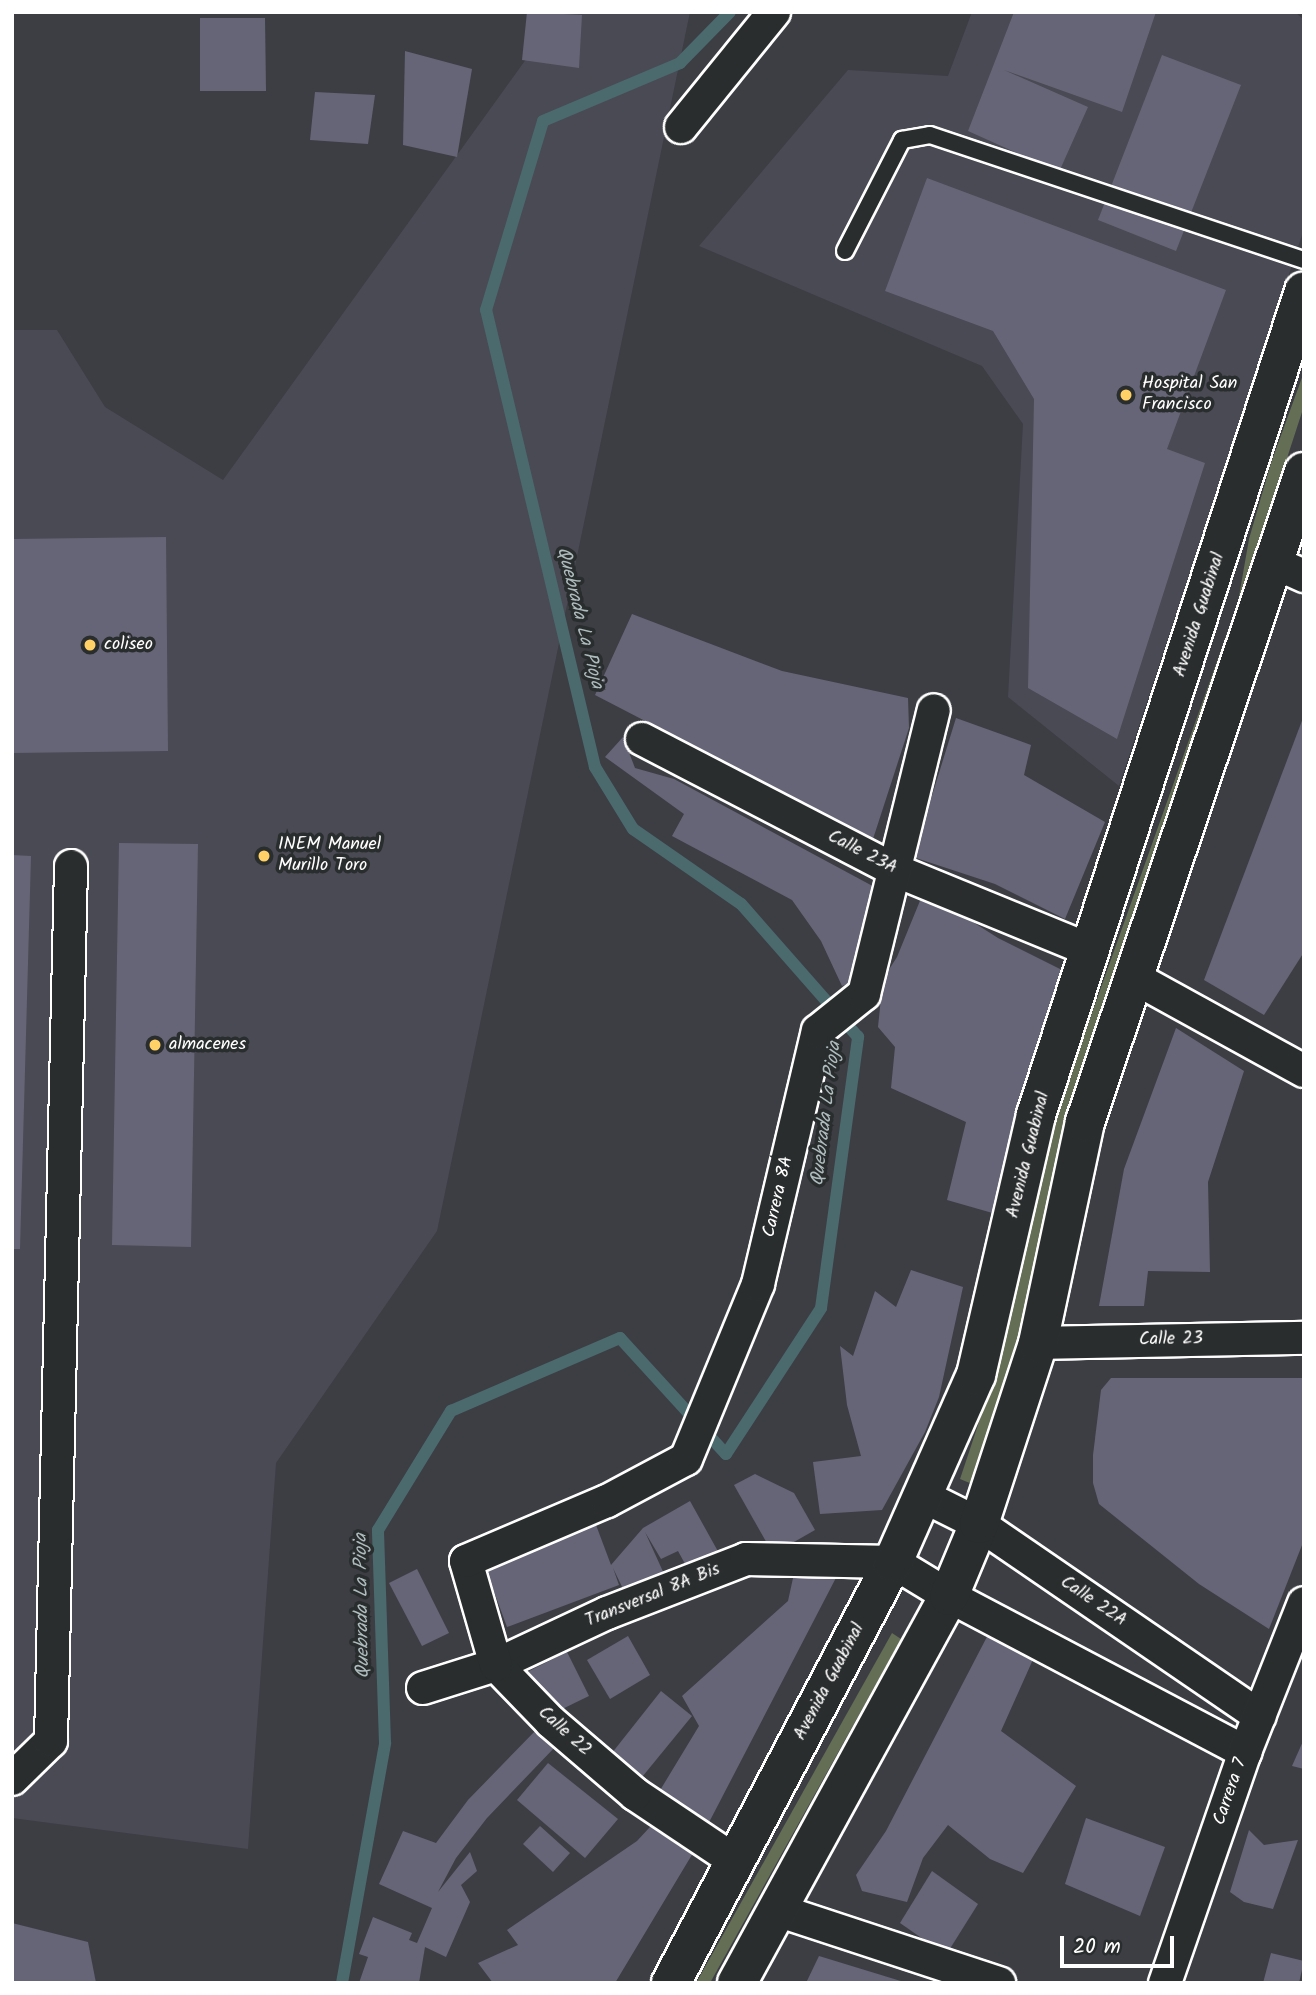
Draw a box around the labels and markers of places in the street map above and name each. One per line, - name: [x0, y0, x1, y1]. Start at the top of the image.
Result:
- place label: Hospital San Francisco: [1142, 374, 1237, 416]
- marker: Hospital San Francisco: [1116, 385, 1136, 405]
- place label: coliseo: [104, 634, 153, 656]
- marker: coliseo: [82, 637, 98, 653]
- place label: INEM Manuel Murillo Toro: [278, 835, 381, 878]
- marker: INEM Manuel Murillo Toro: [256, 848, 272, 864]
- place label: almacenes: [169, 1034, 246, 1056]
- marker: almacenes: [147, 1037, 163, 1053]

